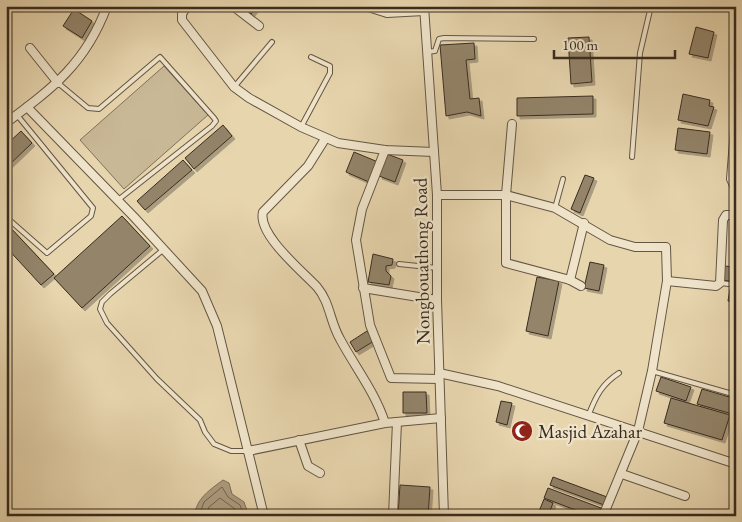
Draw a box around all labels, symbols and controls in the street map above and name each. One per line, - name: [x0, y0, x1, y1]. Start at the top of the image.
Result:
- scale bar: [554, 28, 676, 60]
- text: 100 m: [562, 35, 599, 54]
- street label: Nongbouathong Road: [408, 177, 435, 344]
- mosque icon: Masjid Azahar: [510, 419, 534, 443]
- place label: Masjid Azahar: [538, 419, 643, 444]

